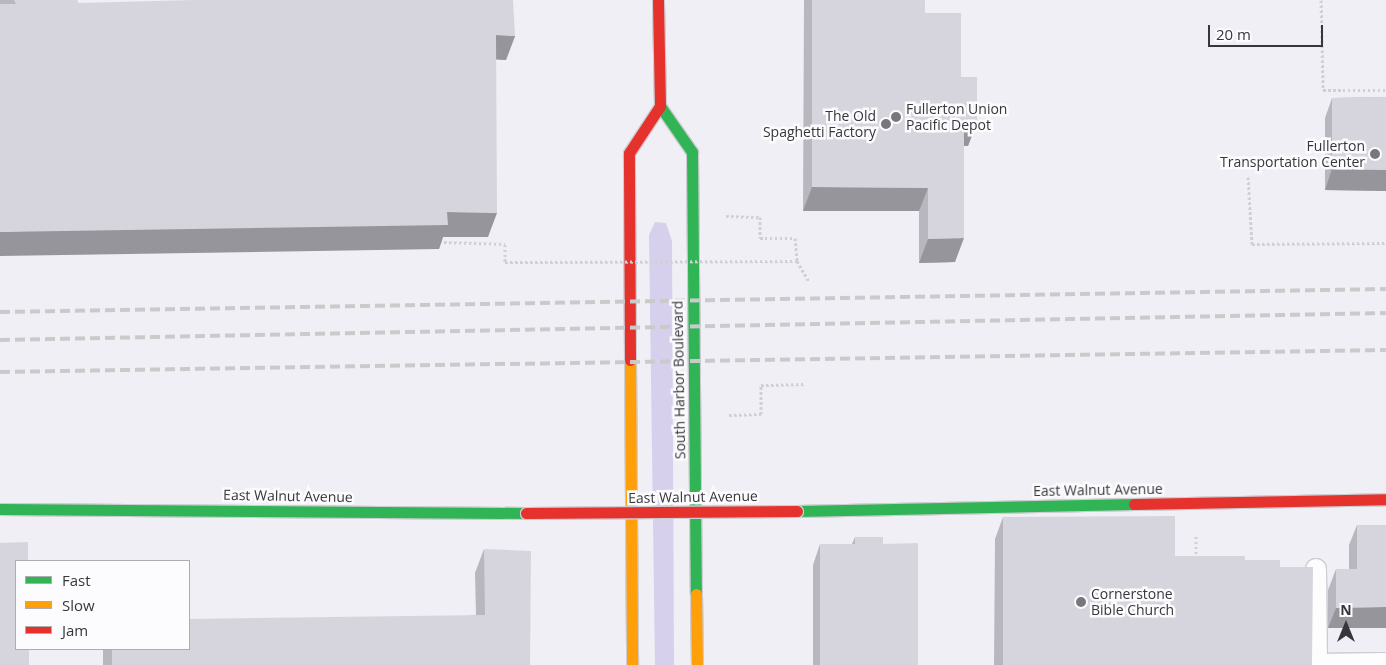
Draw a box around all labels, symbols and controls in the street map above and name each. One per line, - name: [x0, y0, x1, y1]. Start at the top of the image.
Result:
- scale bar: [1211, 15, 1326, 47]
- text: 20 m: [1216, 24, 1251, 44]
- place label: Fullerton Union Pacific Depot: [906, 101, 1007, 134]
- place label: The Old Spaghetti Factory: [763, 108, 876, 140]
- marker: Fullerton Union Pacific Depot: [890, 111, 902, 123]
- marker: The Old Spaghetti Factory: [880, 118, 892, 130]
- place label: Fullerton Transportation Center: [1220, 138, 1365, 170]
- marker: Fullerton Transportation Center: [1369, 148, 1381, 160]
- street label: South Harbor Boulevard: [669, 301, 689, 459]
- street label: East Walnut Avenue: [1033, 480, 1163, 500]
- street label: East Walnut Avenue: [223, 486, 353, 506]
- street label: East Walnut Avenue: [628, 487, 758, 507]
- legend: [15, 560, 190, 650]
- text: Fast: [62, 570, 91, 590]
- place label: Cornerstone Bible Church: [1091, 586, 1174, 618]
- text: Slow: [62, 595, 95, 615]
- marker: Cornerstone Bible Church: [1075, 596, 1087, 608]
- north arrow: [1321, 600, 1371, 650]
- text: N: [1340, 600, 1352, 619]
- text: Jam: [62, 620, 88, 640]

